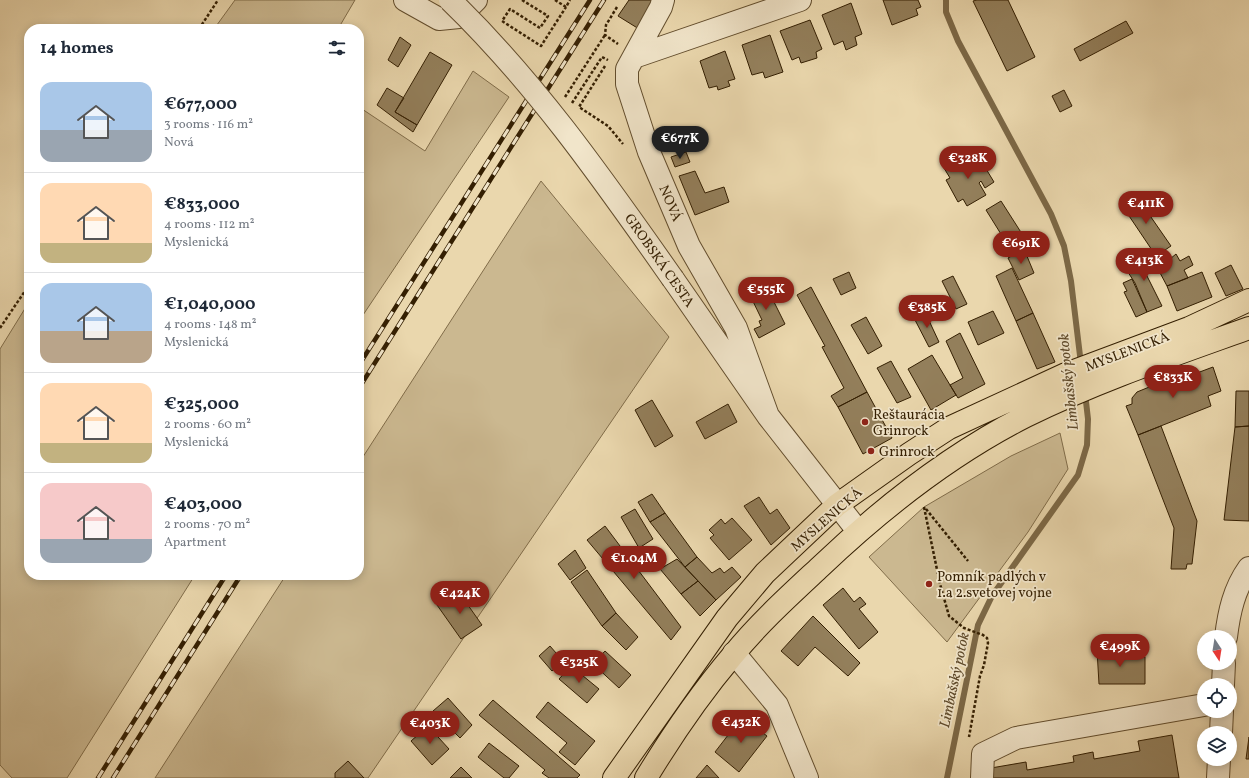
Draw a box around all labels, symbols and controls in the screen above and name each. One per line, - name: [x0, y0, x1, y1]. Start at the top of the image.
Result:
- text: 14 homes: [40, 37, 114, 60]
- icon: filters: [326, 37, 348, 59]
- text: €677,000: [164, 93, 237, 116]
- icon: home: [72, 98, 120, 146]
- text: 3 rooms · 116 m²: [164, 116, 253, 134]
- pin: €677K: [652, 126, 708, 160]
- text: €677K: [661, 130, 699, 148]
- text: Nová: [164, 134, 194, 152]
- pin: €328K: [940, 146, 996, 180]
- text: €328K: [948, 150, 988, 168]
- street label: NOVÁ: [653, 182, 686, 225]
- pin: €411K: [1118, 191, 1174, 225]
- text: €833,000: [164, 193, 240, 216]
- text: €411K: [1127, 195, 1165, 213]
- icon: home: [72, 199, 120, 247]
- street label: GROBSKÁ CESTA: [619, 210, 698, 312]
- text: 4 rooms · 112 m²: [164, 216, 254, 234]
- pin: €691K: [993, 231, 1049, 265]
- text: Myslenická: [164, 234, 229, 252]
- text: €691K: [1002, 235, 1040, 253]
- pin: €413K: [1116, 248, 1172, 282]
- text: €413K: [1125, 252, 1163, 270]
- pin: €555K: [738, 277, 794, 311]
- text: €555K: [747, 281, 785, 299]
- text: €1,040,000: [164, 293, 256, 316]
- pin: €385K: [899, 295, 955, 329]
- icon: home: [72, 299, 120, 347]
- text: €385K: [908, 299, 946, 317]
- text: 4 rooms · 148 m²: [164, 316, 257, 334]
- street label: MYSLENICKÁ: [1083, 328, 1173, 377]
- water label: Limbašský potok: [1054, 332, 1085, 431]
- text: Myslenická: [164, 334, 229, 352]
- pin: €833K: [1145, 365, 1201, 399]
- text: €833K: [1153, 369, 1193, 387]
- text: €325,000: [164, 393, 239, 416]
- icon: home: [72, 399, 120, 447]
- place label: Reštaurácia Grinrock: [873, 406, 945, 441]
- text: 2 rooms · 60 m²: [164, 416, 251, 434]
- marker: Reštaurácia Grinrock: [860, 417, 870, 427]
- text: Myslenická: [164, 434, 229, 452]
- place label: Grinrock: [879, 443, 935, 462]
- marker: Grinrock: [866, 446, 876, 456]
- street label: MYSLENICKÁ: [787, 484, 867, 556]
- text: €403,000: [164, 493, 242, 516]
- icon: home: [72, 499, 120, 547]
- text: 2 rooms · 70 m²: [164, 516, 250, 534]
- text: Apartment: [164, 534, 227, 552]
- pin: €1.04M: [601, 546, 667, 580]
- text: €1.04M: [611, 550, 657, 568]
- place label: Pomník padlých v 1.a 2.svetovej vojne: [937, 568, 1052, 603]
- marker: Pomník padlých v 1.a 2.svetovej vojne: [924, 579, 934, 589]
- pin: €424K: [432, 581, 488, 615]
- text: €424K: [439, 585, 481, 603]
- north arrow: [1197, 630, 1237, 670]
- map controls: [1197, 630, 1237, 766]
- water label: Limbašský potok: [935, 631, 976, 730]
- pin: €499K: [1092, 634, 1148, 668]
- text: €499K: [1100, 638, 1140, 656]
- pin: €325K: [551, 650, 607, 684]
- text: €325K: [560, 654, 598, 672]
- button: locate: [1197, 678, 1237, 718]
- pin: €432K: [713, 710, 769, 744]
- pin: €403K: [402, 711, 458, 745]
- text: €432K: [721, 714, 761, 732]
- text: €403K: [409, 715, 451, 733]
- button: layers: [1197, 726, 1237, 766]

